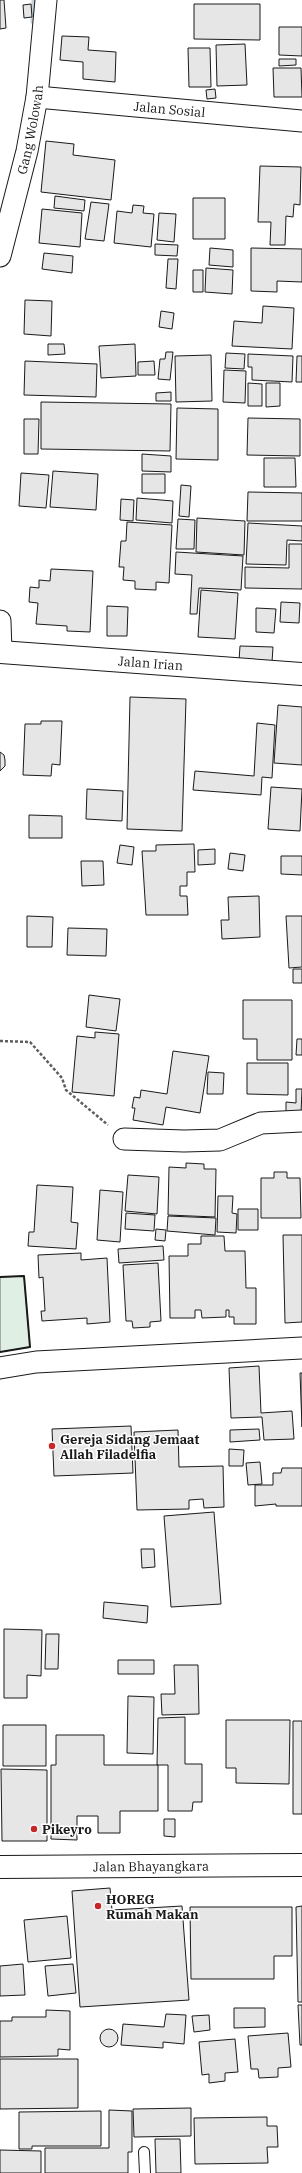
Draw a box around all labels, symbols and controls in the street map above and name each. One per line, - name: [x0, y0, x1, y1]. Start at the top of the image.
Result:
- street label: Gang Wolowah: [13, 84, 47, 176]
- street label: Jalan Sosial: [133, 98, 206, 121]
- street label: Jalan Irian: [117, 653, 184, 674]
- place label: Gereja Sidang Jemaat Allah Filadelfia: [60, 1431, 200, 1463]
- marker: Gereja Sidang Jemaat Allah Filadelfia: [47, 1441, 57, 1451]
- place label: Pikeyro: [42, 1821, 92, 1838]
- marker: Pikeyro: [29, 1824, 39, 1834]
- street label: Jalan Bhayangkara: [93, 1858, 209, 1875]
- place label: HOREG Rumah Makan: [106, 1891, 199, 1923]
- marker: HOREG Rumah Makan: [93, 1901, 103, 1911]

